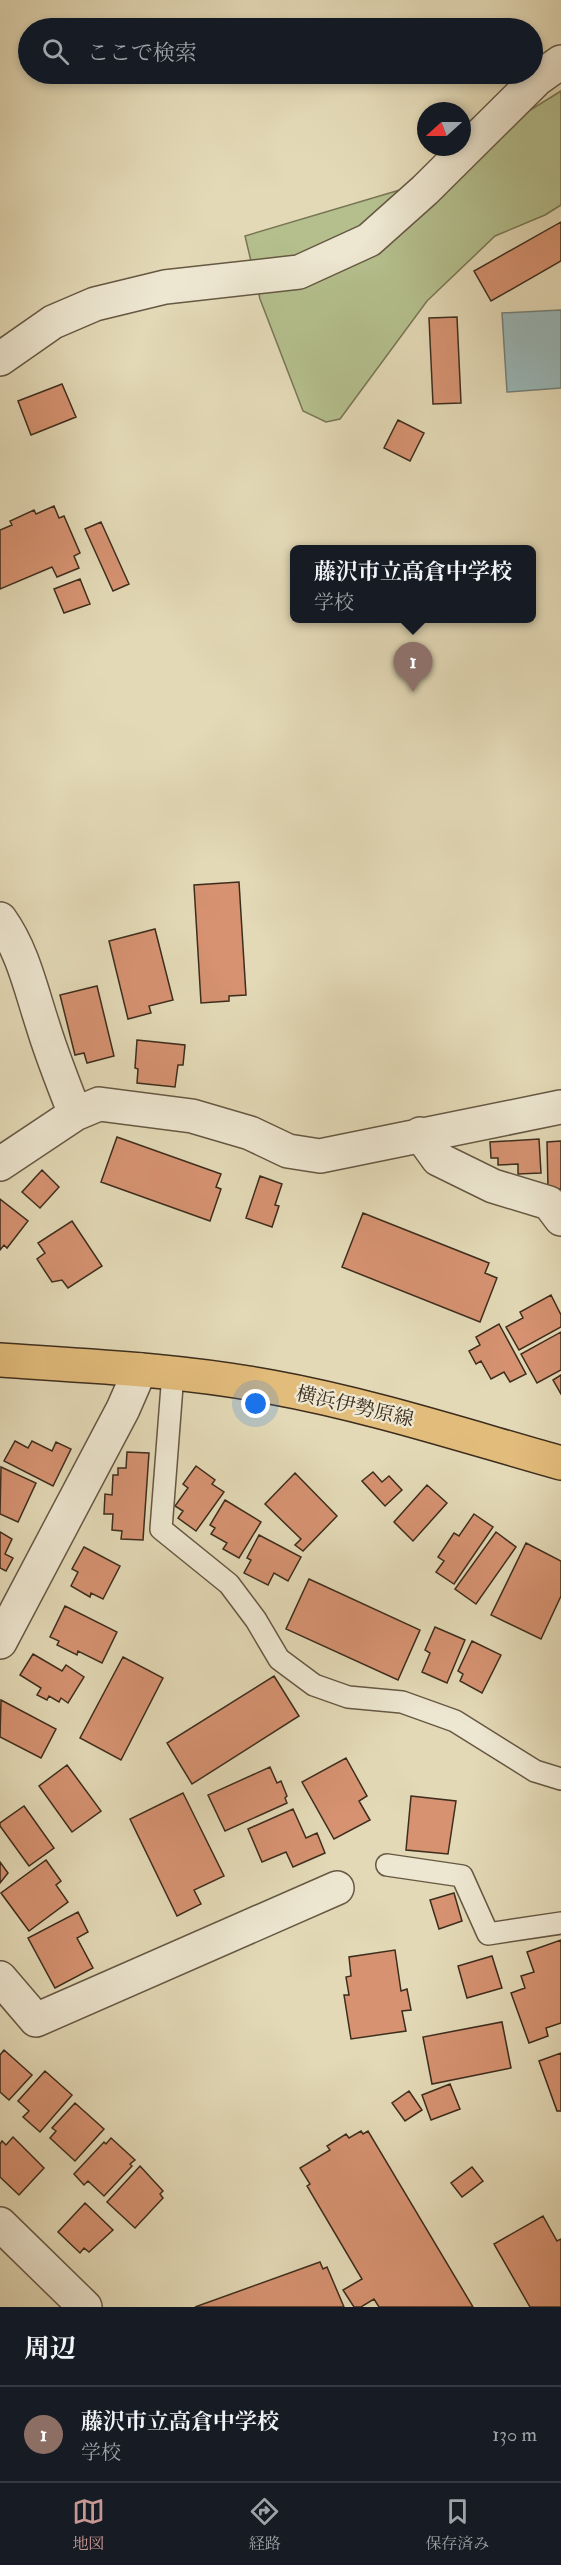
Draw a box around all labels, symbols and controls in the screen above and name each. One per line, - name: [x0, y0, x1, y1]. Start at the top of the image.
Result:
- search box: [18, 18, 543, 84]
- icon: search: [39, 35, 72, 68]
- text: ここで検索: [87, 39, 197, 67]
- north arrow: [417, 102, 471, 156]
- popup: [290, 545, 536, 623]
- text: 藤沢市立高倉中学校: [314, 558, 512, 586]
- text: 学校: [314, 590, 354, 615]
- pin: 1: [394, 642, 432, 692]
- street label: 横浜伊勢原線: [294, 1381, 416, 1432]
- your location: [241, 1389, 270, 1418]
- text: 周辺: [24, 2333, 76, 2365]
- text: 藤沢市立高倉中学校: [81, 2408, 279, 2436]
- text: 1: [40, 2422, 47, 2447]
- text: 130 m: [492, 2422, 537, 2447]
- text: 学校: [81, 2440, 121, 2465]
- tab: 地図: [72, 2495, 105, 2554]
- tab: 経路: [248, 2495, 281, 2554]
- tab: 保存済み: [425, 2495, 489, 2554]

